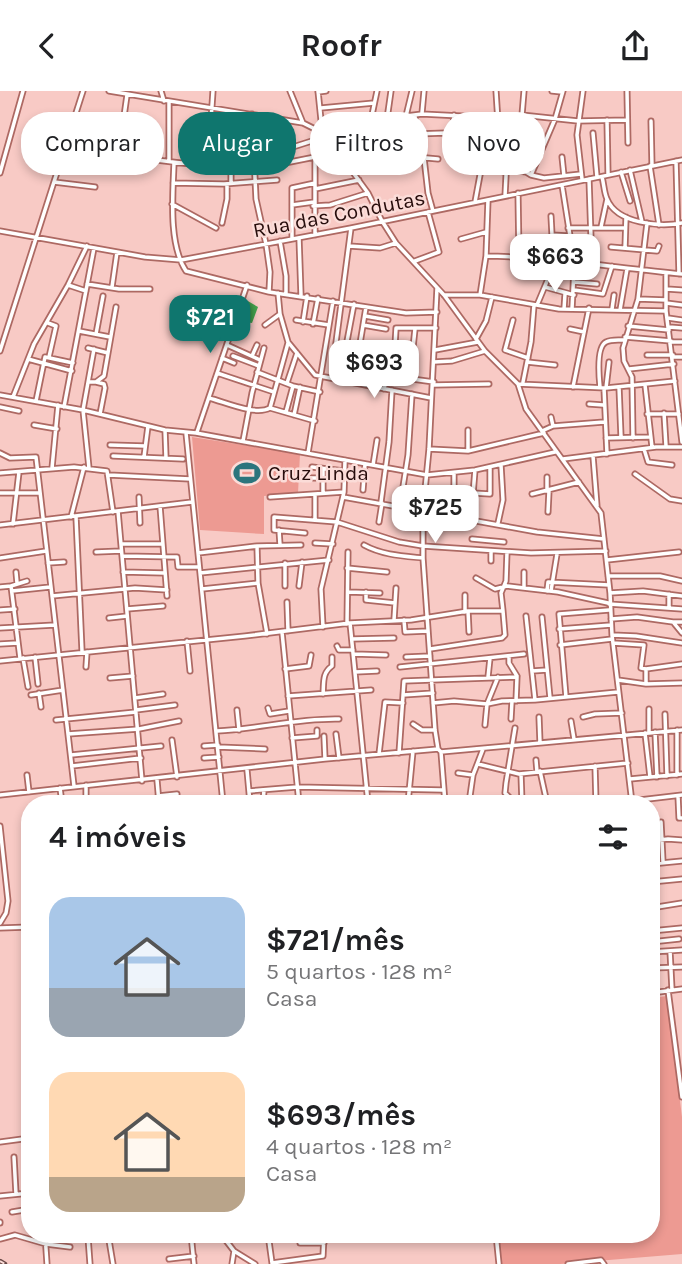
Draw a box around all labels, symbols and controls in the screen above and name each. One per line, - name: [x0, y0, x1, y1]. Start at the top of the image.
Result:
- icon: back: [28, 27, 66, 65]
- text: Roofr: [300, 27, 382, 64]
- icon: share: [616, 27, 654, 65]
- chip: Comprar: [21, 112, 164, 175]
- chip: Alugar: [178, 112, 296, 175]
- chip: Filtros: [310, 112, 428, 175]
- chip: Novo: [442, 112, 545, 175]
- street label: Rua das Condutas: [251, 186, 427, 242]
- pin: $663: [514, 235, 596, 294]
- text: $663: [526, 243, 584, 270]
- pin: $721: [169, 295, 251, 355]
- text: $721: [185, 304, 235, 331]
- pin: $693: [333, 341, 415, 400]
- text: $693: [345, 349, 403, 376]
- sports icon: Cruz Linda: [232, 458, 262, 488]
- place label: Cruz Linda: [268, 461, 369, 485]
- pin: $725: [394, 485, 476, 545]
- text: $725: [408, 494, 462, 521]
- icon: filters: [594, 818, 632, 856]
- text: 4 imóveis: [49, 819, 187, 855]
- text: $721/mês: [266, 922, 405, 958]
- icon: home: [105, 925, 189, 1009]
- text: 5 quartos · 128 m²: [266, 958, 452, 985]
- text: Casa: [266, 985, 318, 1012]
- text: $693/mês: [266, 1097, 416, 1133]
- icon: home: [105, 1100, 189, 1184]
- text: 4 quartos · 128 m²: [266, 1133, 452, 1160]
- text: Casa: [266, 1160, 318, 1187]

